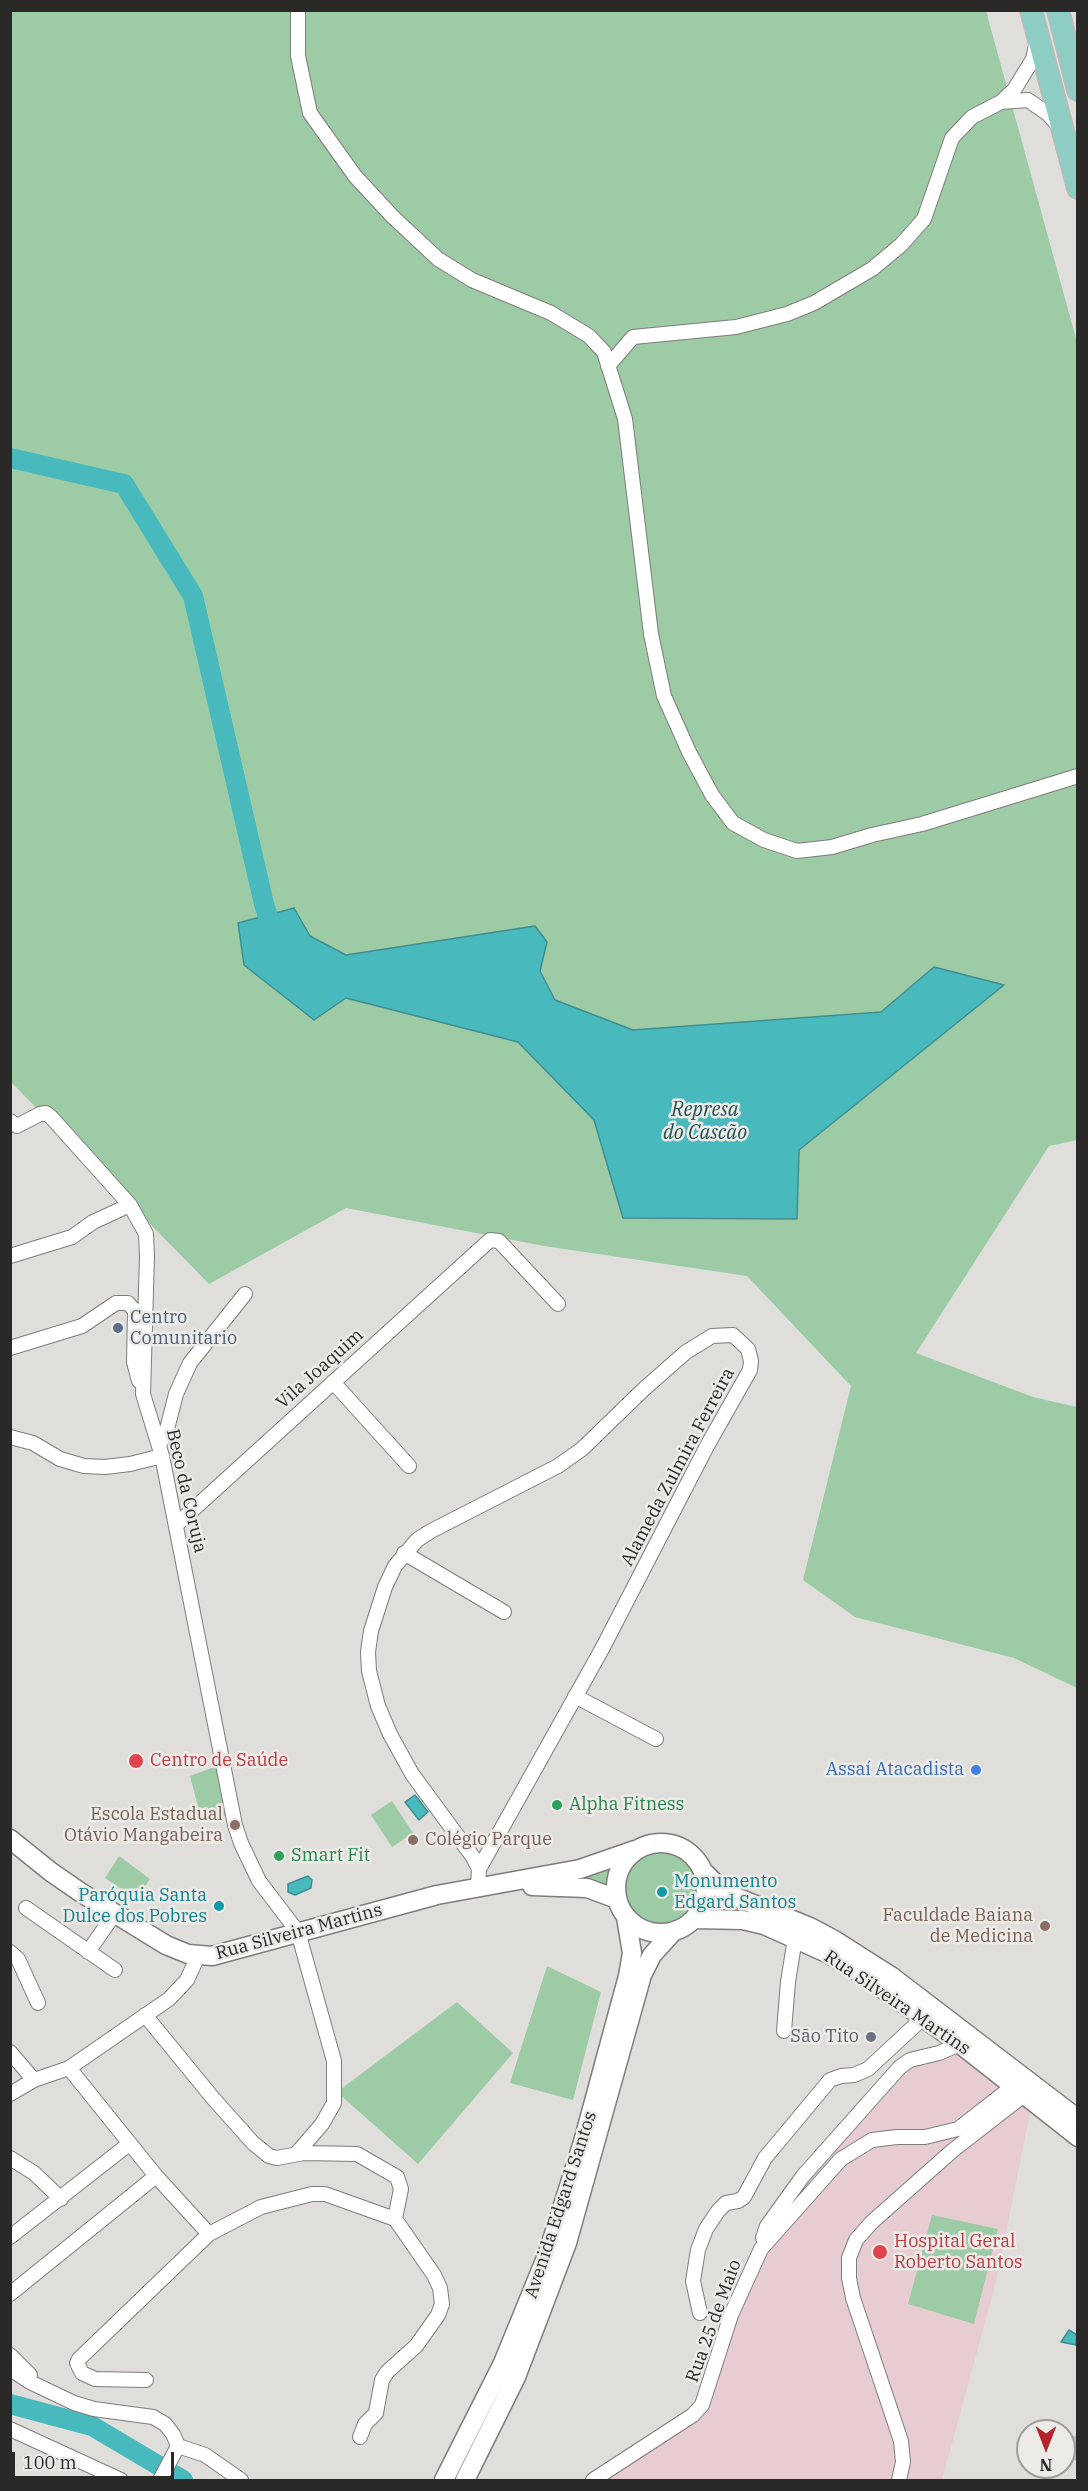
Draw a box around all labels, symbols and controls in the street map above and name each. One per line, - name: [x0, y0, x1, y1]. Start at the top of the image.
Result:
- water label: Represa do Cascão: [663, 1098, 747, 1145]
- place label: Centro Comunitario: [130, 1307, 237, 1350]
- marker: Centro Comunitario: [111, 1321, 125, 1335]
- street label: Vila Joaquim: [272, 1324, 368, 1414]
- street label: Alameda Zulmira Ferreira: [617, 1364, 739, 1570]
- street label: Beco da Coruja: [161, 1427, 211, 1555]
- place label: Centro de Saúde: [150, 1750, 288, 1772]
- marker: Centro de Saúde: [127, 1752, 145, 1770]
- place label: Assaí Atacadista: [826, 1759, 964, 1781]
- marker: Assaí Atacadista: [969, 1763, 983, 1777]
- place label: Alpha Fitness: [569, 1794, 684, 1816]
- marker: Alpha Fitness: [550, 1798, 564, 1812]
- place label: Escola Estadual Otávio Mangabeira: [64, 1804, 223, 1846]
- marker: Escola Estadual Otávio Mangabeira: [228, 1818, 242, 1832]
- place label: Colégio Parque: [425, 1829, 552, 1851]
- marker: Colégio Parque: [406, 1833, 420, 1847]
- place label: Smart Fit: [291, 1845, 370, 1867]
- marker: Smart Fit: [272, 1849, 286, 1863]
- place label: Monumento Edgard Santos: [674, 1871, 796, 1914]
- place label: Paróquia Santa Dulce dos Pobres: [63, 1885, 207, 1928]
- marker: Monumento Edgard Santos: [655, 1885, 669, 1899]
- marker: Paróquia Santa Dulce dos Pobres: [212, 1899, 226, 1913]
- street label: Rua Silveira Martins: [213, 1899, 385, 1965]
- place label: Faculdade Baiana de Medicina: [883, 1905, 1033, 1948]
- marker: Faculdade Baiana de Medicina: [1038, 1919, 1052, 1933]
- street label: Rua Silveira Martins: [820, 1946, 974, 2060]
- place label: São Tito: [790, 2026, 859, 2048]
- marker: São Tito: [864, 2030, 878, 2044]
- street label: Avenida Edgard Santos: [521, 2109, 601, 2301]
- place label: Hospital Geral Roberto Santos: [894, 2231, 1023, 2274]
- marker: Hospital Geral Roberto Santos: [871, 2243, 889, 2261]
- street label: Rua 25 de Maio: [682, 2257, 746, 2385]
- north arrow: [1016, 2419, 1076, 2479]
- scale bar: [15, 2440, 177, 2478]
- text: 100 m: [23, 2451, 77, 2474]
- text: N: [1040, 2455, 1052, 2475]

